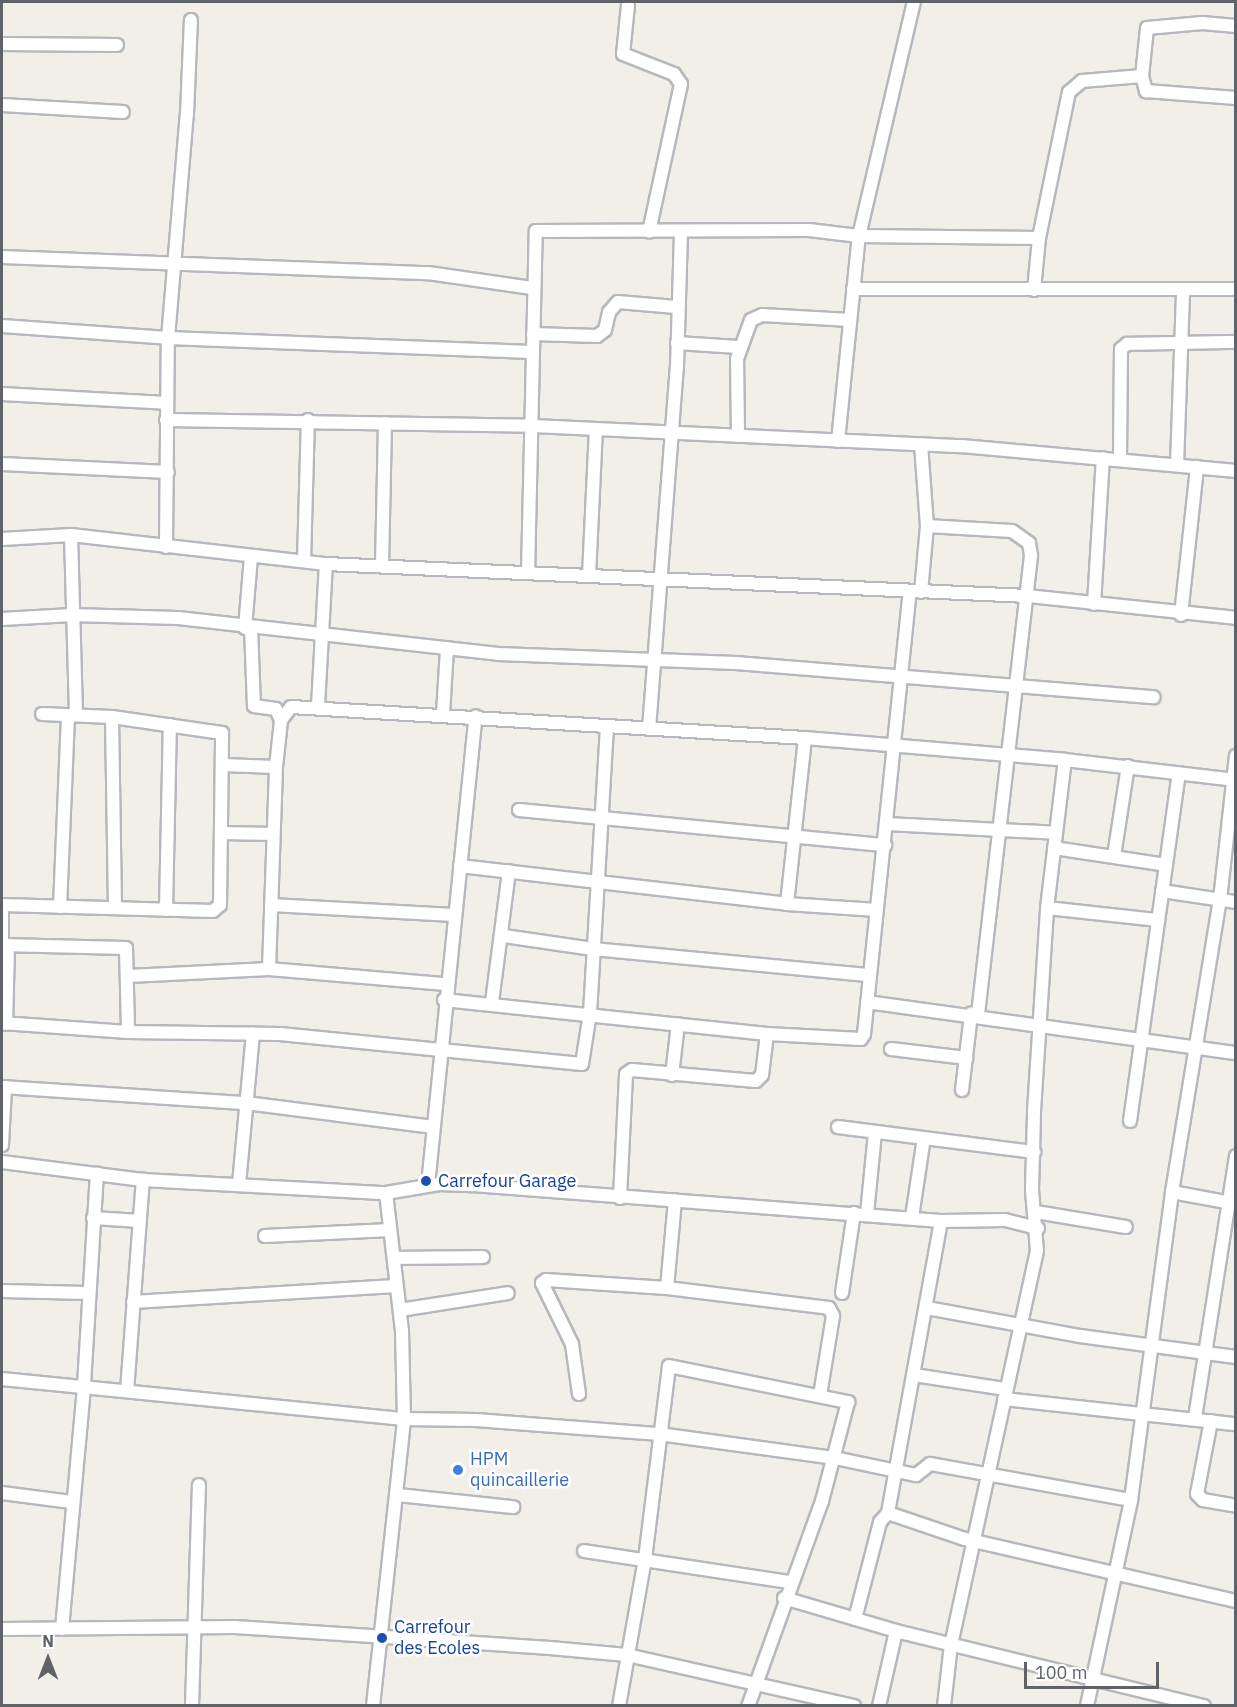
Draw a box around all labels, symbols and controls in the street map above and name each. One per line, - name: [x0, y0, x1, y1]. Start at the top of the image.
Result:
- place label: Carrefour Garage: [438, 1170, 576, 1192]
- marker: Carrefour Garage: [419, 1174, 433, 1188]
- place label: HPM quincaillerie: [470, 1449, 569, 1492]
- marker: HPM quincaillerie: [451, 1463, 465, 1477]
- place label: Carrefour des Ecoles: [394, 1617, 480, 1660]
- north arrow: [18, 1629, 78, 1689]
- text: N: [42, 1631, 54, 1651]
- marker: Carrefour des Ecoles: [375, 1631, 389, 1645]
- scale bar: [1027, 1650, 1162, 1688]
- text: 100 m: [1035, 1661, 1087, 1684]

